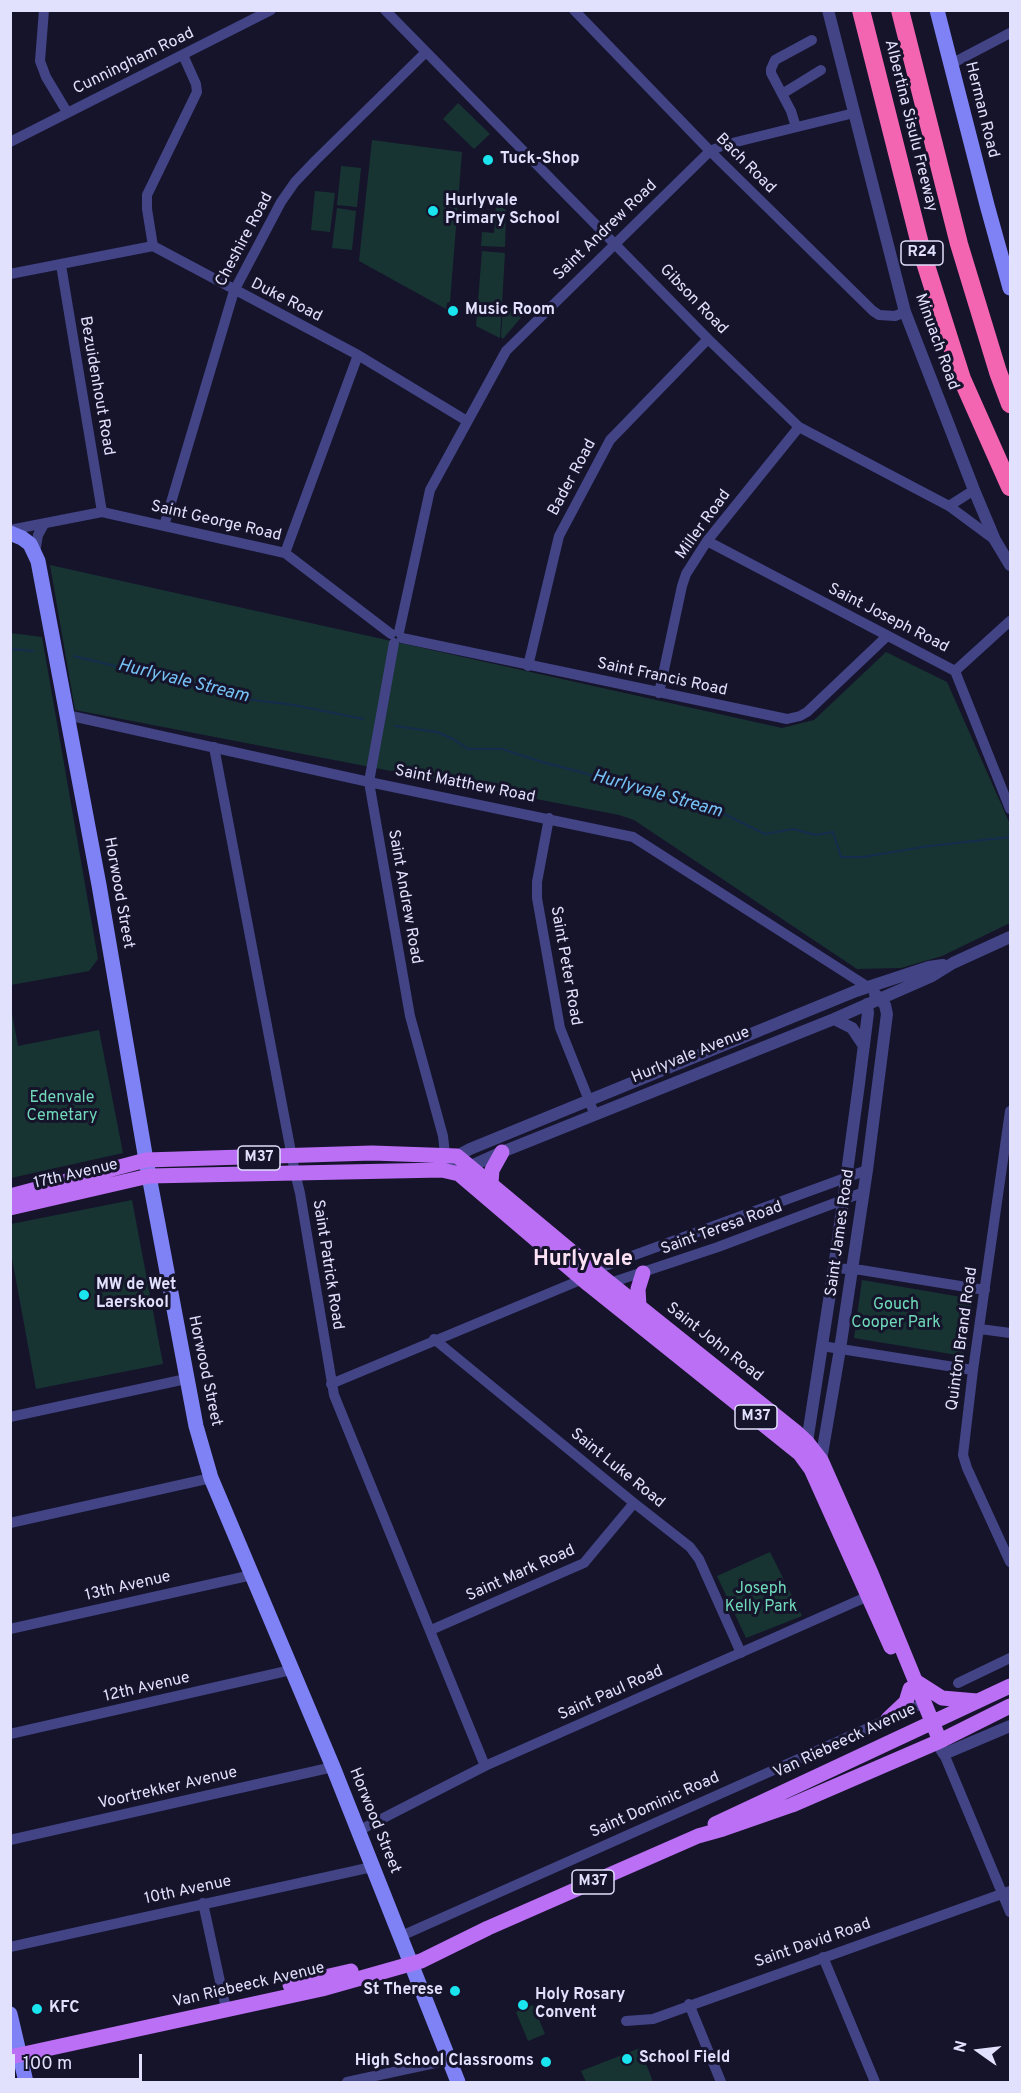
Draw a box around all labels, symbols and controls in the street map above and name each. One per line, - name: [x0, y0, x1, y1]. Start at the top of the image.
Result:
- street label: Cunningham Road: [70, 24, 198, 100]
- street label: Albertina Sisulu Freeway: [879, 38, 941, 214]
- street label: Herman Road: [960, 60, 1002, 160]
- street label: Bach Road: [711, 130, 779, 198]
- place label: Tuck-Shop: [500, 150, 579, 170]
- marker: Tuck-Shop: [481, 153, 495, 167]
- street label: Saint Andrew Road: [550, 177, 662, 285]
- street label: Cheshire Road: [212, 190, 278, 290]
- place label: Hurlyvale Primary School: [445, 192, 560, 230]
- marker: Hurlyvale Primary School: [426, 204, 440, 218]
- road number: R24: [901, 241, 943, 265]
- street label: Gibson Road: [655, 261, 731, 339]
- street label: Duke Road: [247, 275, 325, 327]
- street label: Minuach Road: [910, 291, 962, 393]
- place label: Music Room: [465, 301, 555, 321]
- marker: Music Room: [446, 304, 460, 318]
- street label: Bezuidenhout Road: [74, 315, 118, 457]
- street label: Bader Road: [545, 436, 601, 520]
- street label: Miller Road: [672, 487, 736, 563]
- street label: Saint George Road: [149, 498, 283, 546]
- street label: Saint Joseph Road: [824, 580, 952, 658]
- water label: Hurlyvale Stream: [115, 655, 251, 709]
- street label: Saint Francis Road: [595, 655, 729, 701]
- street label: Saint Matthew Road: [393, 762, 537, 808]
- water label: Hurlyvale Stream: [590, 766, 724, 824]
- street label: Saint Andrew Road: [383, 828, 425, 966]
- street label: Horwood Street: [99, 836, 137, 950]
- street label: Saint Peter Road: [545, 905, 585, 1027]
- street label: Hurlyvale Avenue: [629, 1024, 753, 1088]
- park label: Edenvale Cemetary: [27, 1089, 97, 1127]
- road number: M37: [238, 1146, 280, 1170]
- street label: 17th Avenue: [32, 1156, 120, 1194]
- street label: Saint James Road: [823, 1168, 859, 1298]
- street label: Saint Teresa Road: [659, 1198, 785, 1260]
- street label: Saint Patrick Road: [307, 1199, 347, 1331]
- district label: Hurlyvale: [533, 1248, 633, 1274]
- street label: Quinton Brand Road: [943, 1266, 983, 1412]
- place label: MW de Wet Laerskool: [96, 1276, 176, 1314]
- marker: MW de Wet Laerskool: [77, 1288, 91, 1302]
- park label: Gouch Cooper Park: [851, 1296, 941, 1334]
- street label: Saint John Road: [662, 1299, 766, 1387]
- street label: Horwood Street: [183, 1314, 225, 1428]
- road number: M37: [735, 1405, 777, 1429]
- street label: Saint Luke Road: [566, 1425, 668, 1513]
- street label: Saint Mark Road: [464, 1541, 578, 1607]
- street label: 13th Avenue: [83, 1568, 173, 1606]
- park label: Joseph Kelly Park: [725, 1580, 797, 1618]
- street label: Saint Paul Road: [556, 1662, 666, 1726]
- street label: 12th Avenue: [102, 1669, 192, 1707]
- street label: Van Riebeeck Avenue: [771, 1701, 919, 1783]
- street label: Voortrekker Avenue: [97, 1764, 239, 1814]
- street label: Horwood Street: [344, 1765, 404, 1877]
- street label: Saint Dominic Road: [587, 1769, 723, 1843]
- road number: M37: [572, 1870, 614, 1894]
- street label: 10th Avenue: [143, 1872, 233, 1910]
- street label: Saint David Road: [752, 1915, 874, 1973]
- street label: Van Riebeeck Avenue: [171, 1959, 327, 2013]
- place label: St Therese: [363, 1981, 443, 2001]
- marker: St Therese: [448, 1984, 462, 1998]
- place label: Holy Rosary Convent: [535, 1986, 625, 2024]
- marker: Holy Rosary Convent: [516, 1998, 530, 2012]
- place label: KFC: [49, 1999, 79, 2019]
- marker: KFC: [30, 2002, 44, 2016]
- north arrow: [949, 2021, 1009, 2081]
- text: N: [950, 2039, 973, 2055]
- scale bar: [15, 2042, 146, 2080]
- place label: School Field: [639, 2049, 730, 2069]
- place label: High School Classrooms: [355, 2052, 534, 2072]
- marker: School Field: [620, 2052, 634, 2066]
- text: 100 m: [23, 2053, 72, 2076]
- marker: High School Classrooms: [539, 2055, 553, 2069]

